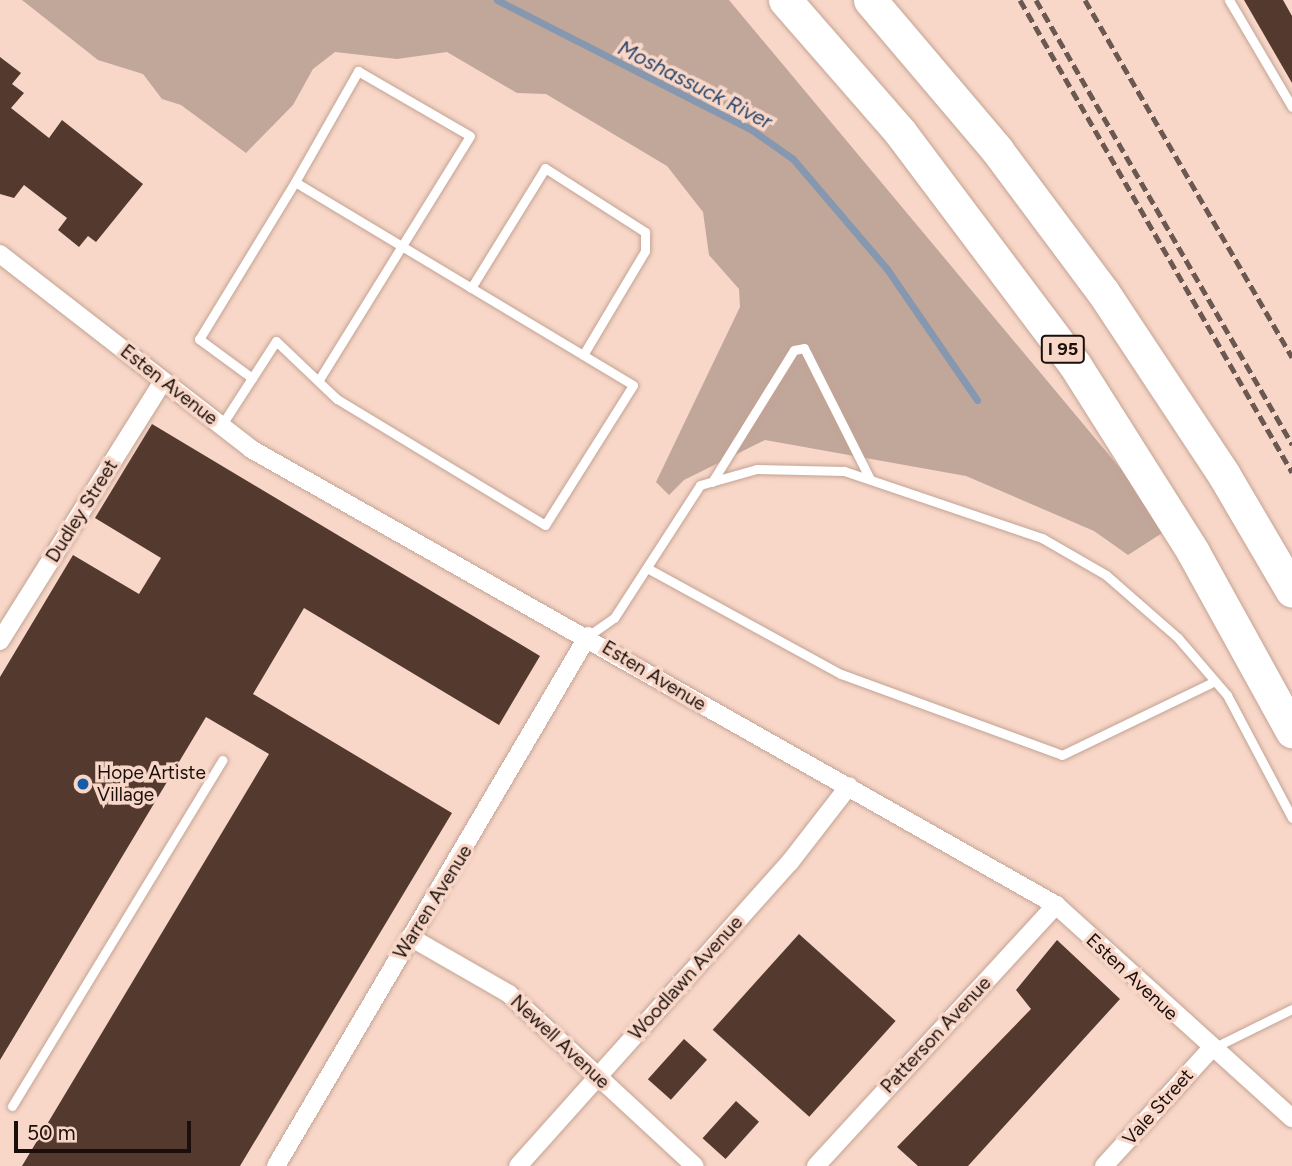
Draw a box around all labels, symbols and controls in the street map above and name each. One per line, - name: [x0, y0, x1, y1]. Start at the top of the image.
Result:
- water label: Moshassuck River: [614, 35, 776, 135]
- road number: I 95: [1040, 334, 1086, 363]
- street label: Esten Avenue: [116, 340, 222, 430]
- street label: Dudley Street: [41, 455, 123, 567]
- street label: Esten Avenue: [598, 636, 710, 716]
- place label: Hope Artiste Village: [97, 762, 206, 806]
- marker: Hope Artiste Village: [75, 776, 91, 792]
- street label: Warren Avenue: [389, 841, 477, 963]
- street label: Woodlawn Avenue: [624, 911, 748, 1045]
- street label: Esten Avenue: [1081, 929, 1183, 1025]
- street label: Patterson Avenue: [876, 972, 996, 1098]
- street label: Newell Avenue: [506, 990, 614, 1094]
- street label: Vale Street: [1118, 1064, 1198, 1150]
- scale bar: [18, 1106, 194, 1150]
- text: 50 m: [27, 1120, 76, 1145]

